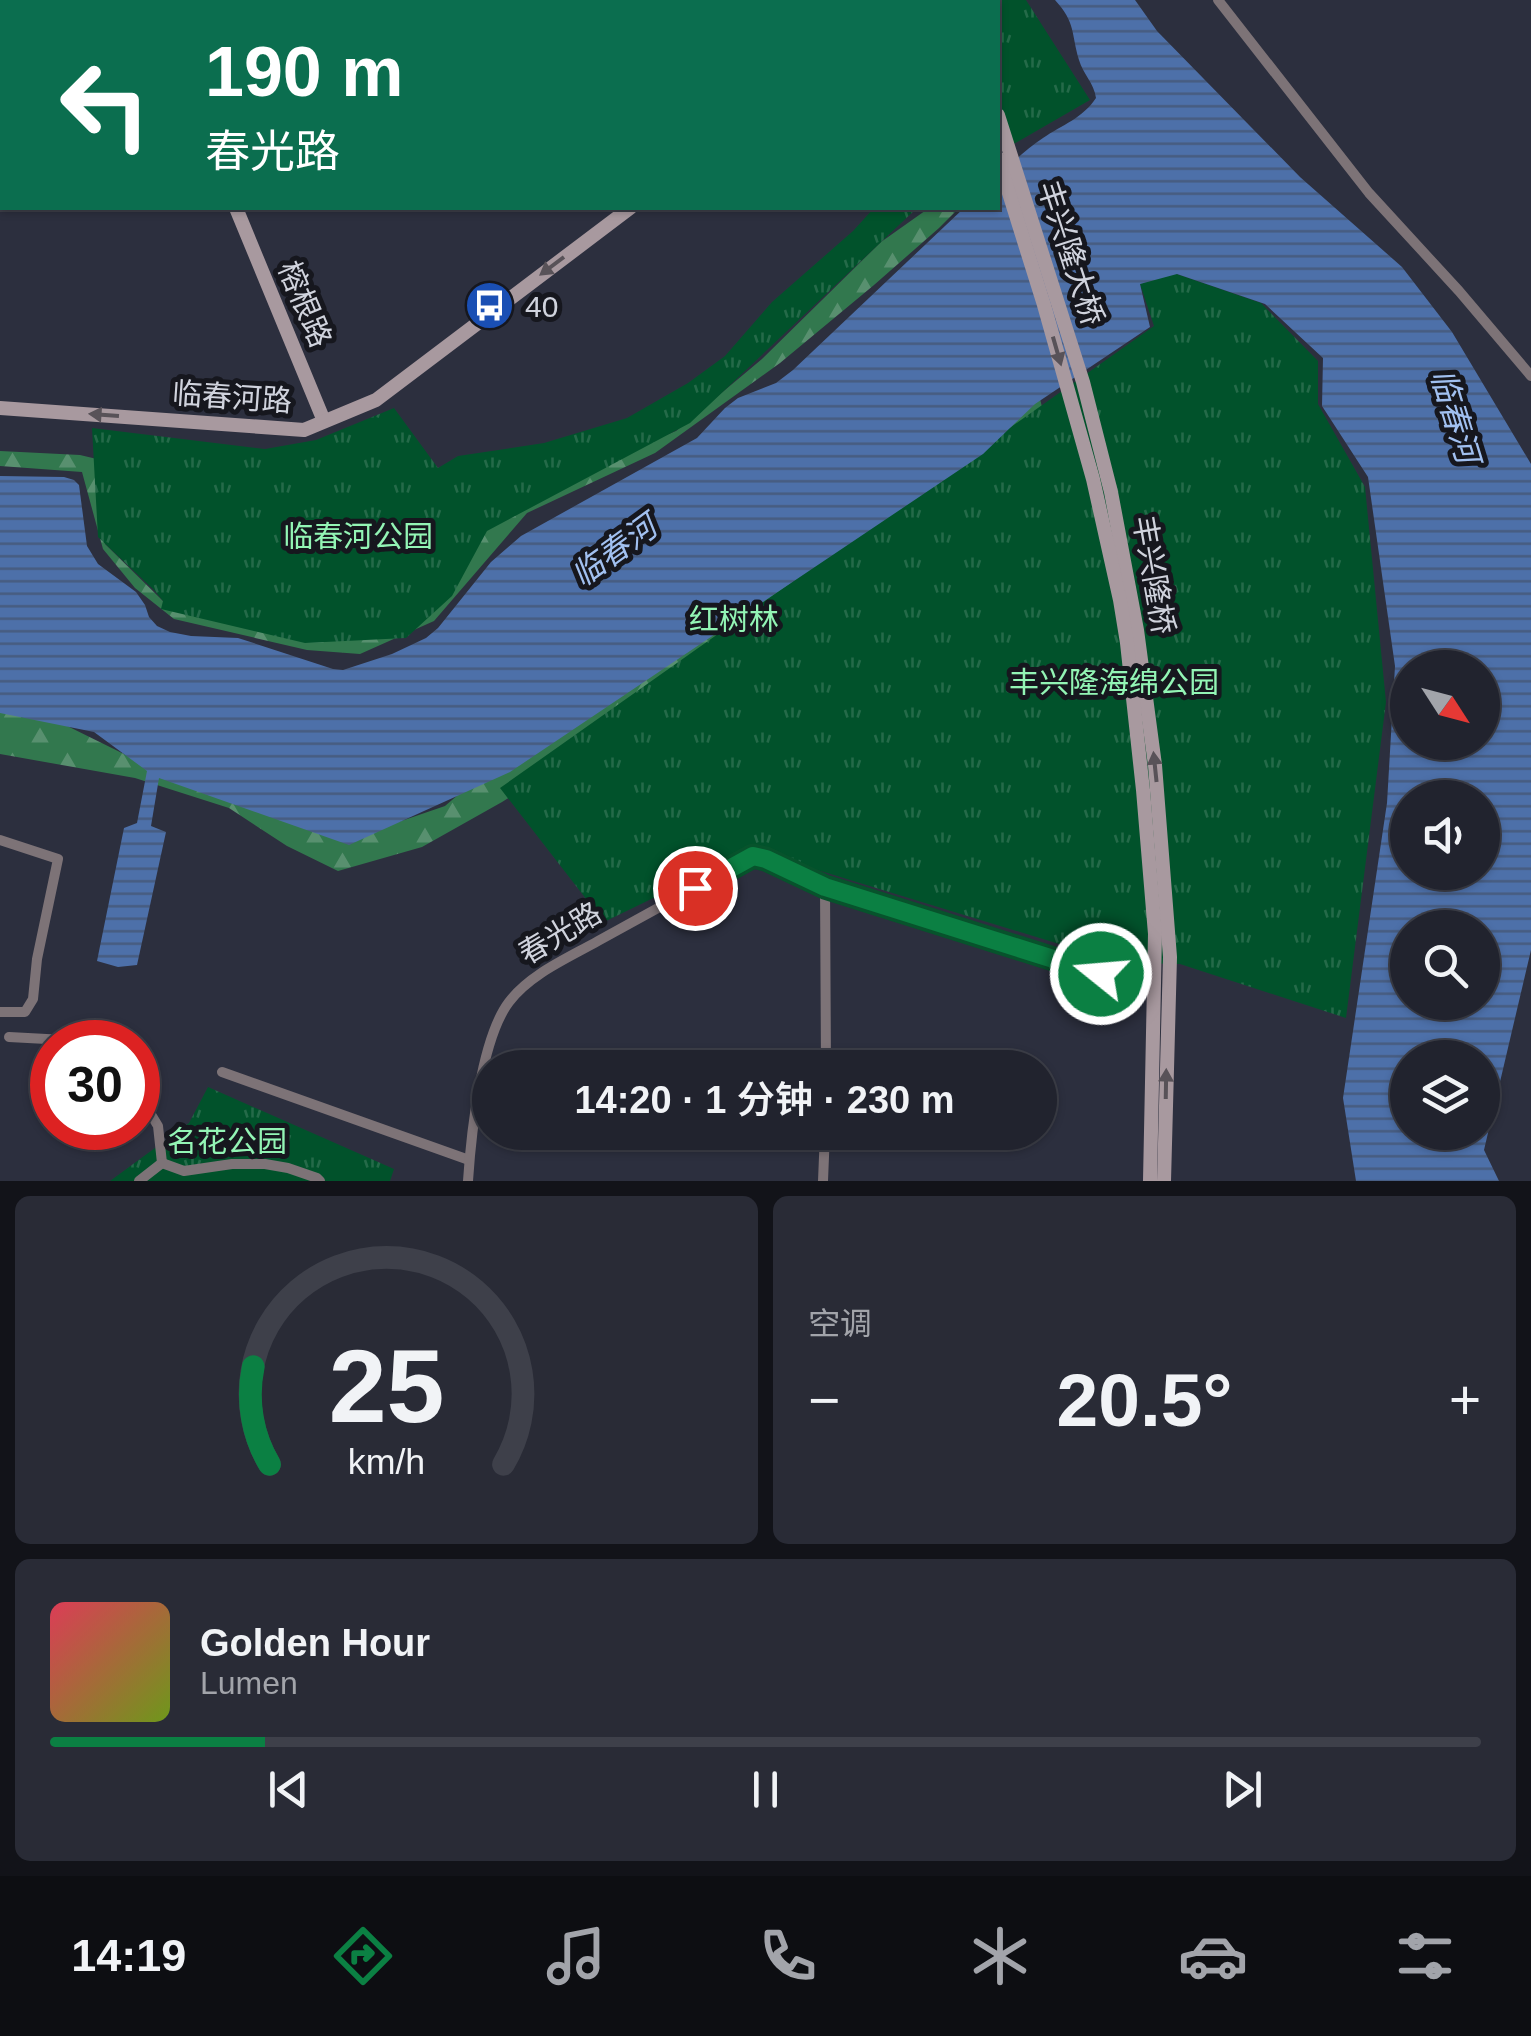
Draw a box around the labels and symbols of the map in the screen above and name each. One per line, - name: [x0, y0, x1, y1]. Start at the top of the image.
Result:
- street label: 丰兴隆大桥: [1032, 177, 1110, 329]
- street label: 榕根路: [272, 256, 338, 352]
- one-way arrow: [539, 256, 565, 276]
- bus stop icon: 40: [464, 280, 516, 332]
- place label: 40: [525, 290, 558, 323]
- one-way arrow: [1050, 336, 1066, 367]
- water label: 临春河: [1424, 365, 1488, 473]
- street label: 临春河路: [171, 376, 293, 418]
- one-way arrow: [87, 407, 119, 423]
- water label: 临春河: [565, 505, 668, 594]
- street label: 丰兴隆桥: [1127, 513, 1181, 637]
- park label: 临春河公园: [283, 520, 433, 553]
- park label: 红树林: [689, 603, 779, 636]
- north arrow: [1390, 650, 1500, 760]
- park label: 丰兴隆海绵公园: [1009, 666, 1219, 699]
- one-way arrow: [1147, 750, 1163, 782]
- pin: [653, 846, 738, 931]
- street label: 春光路: [513, 896, 607, 970]
- position arrow: [1049, 922, 1153, 1026]
- speed limit sign: 30: [30, 1020, 160, 1150]
- one-way arrow: [1158, 1067, 1174, 1099]
- park label: 名花公园: [167, 1125, 287, 1158]

